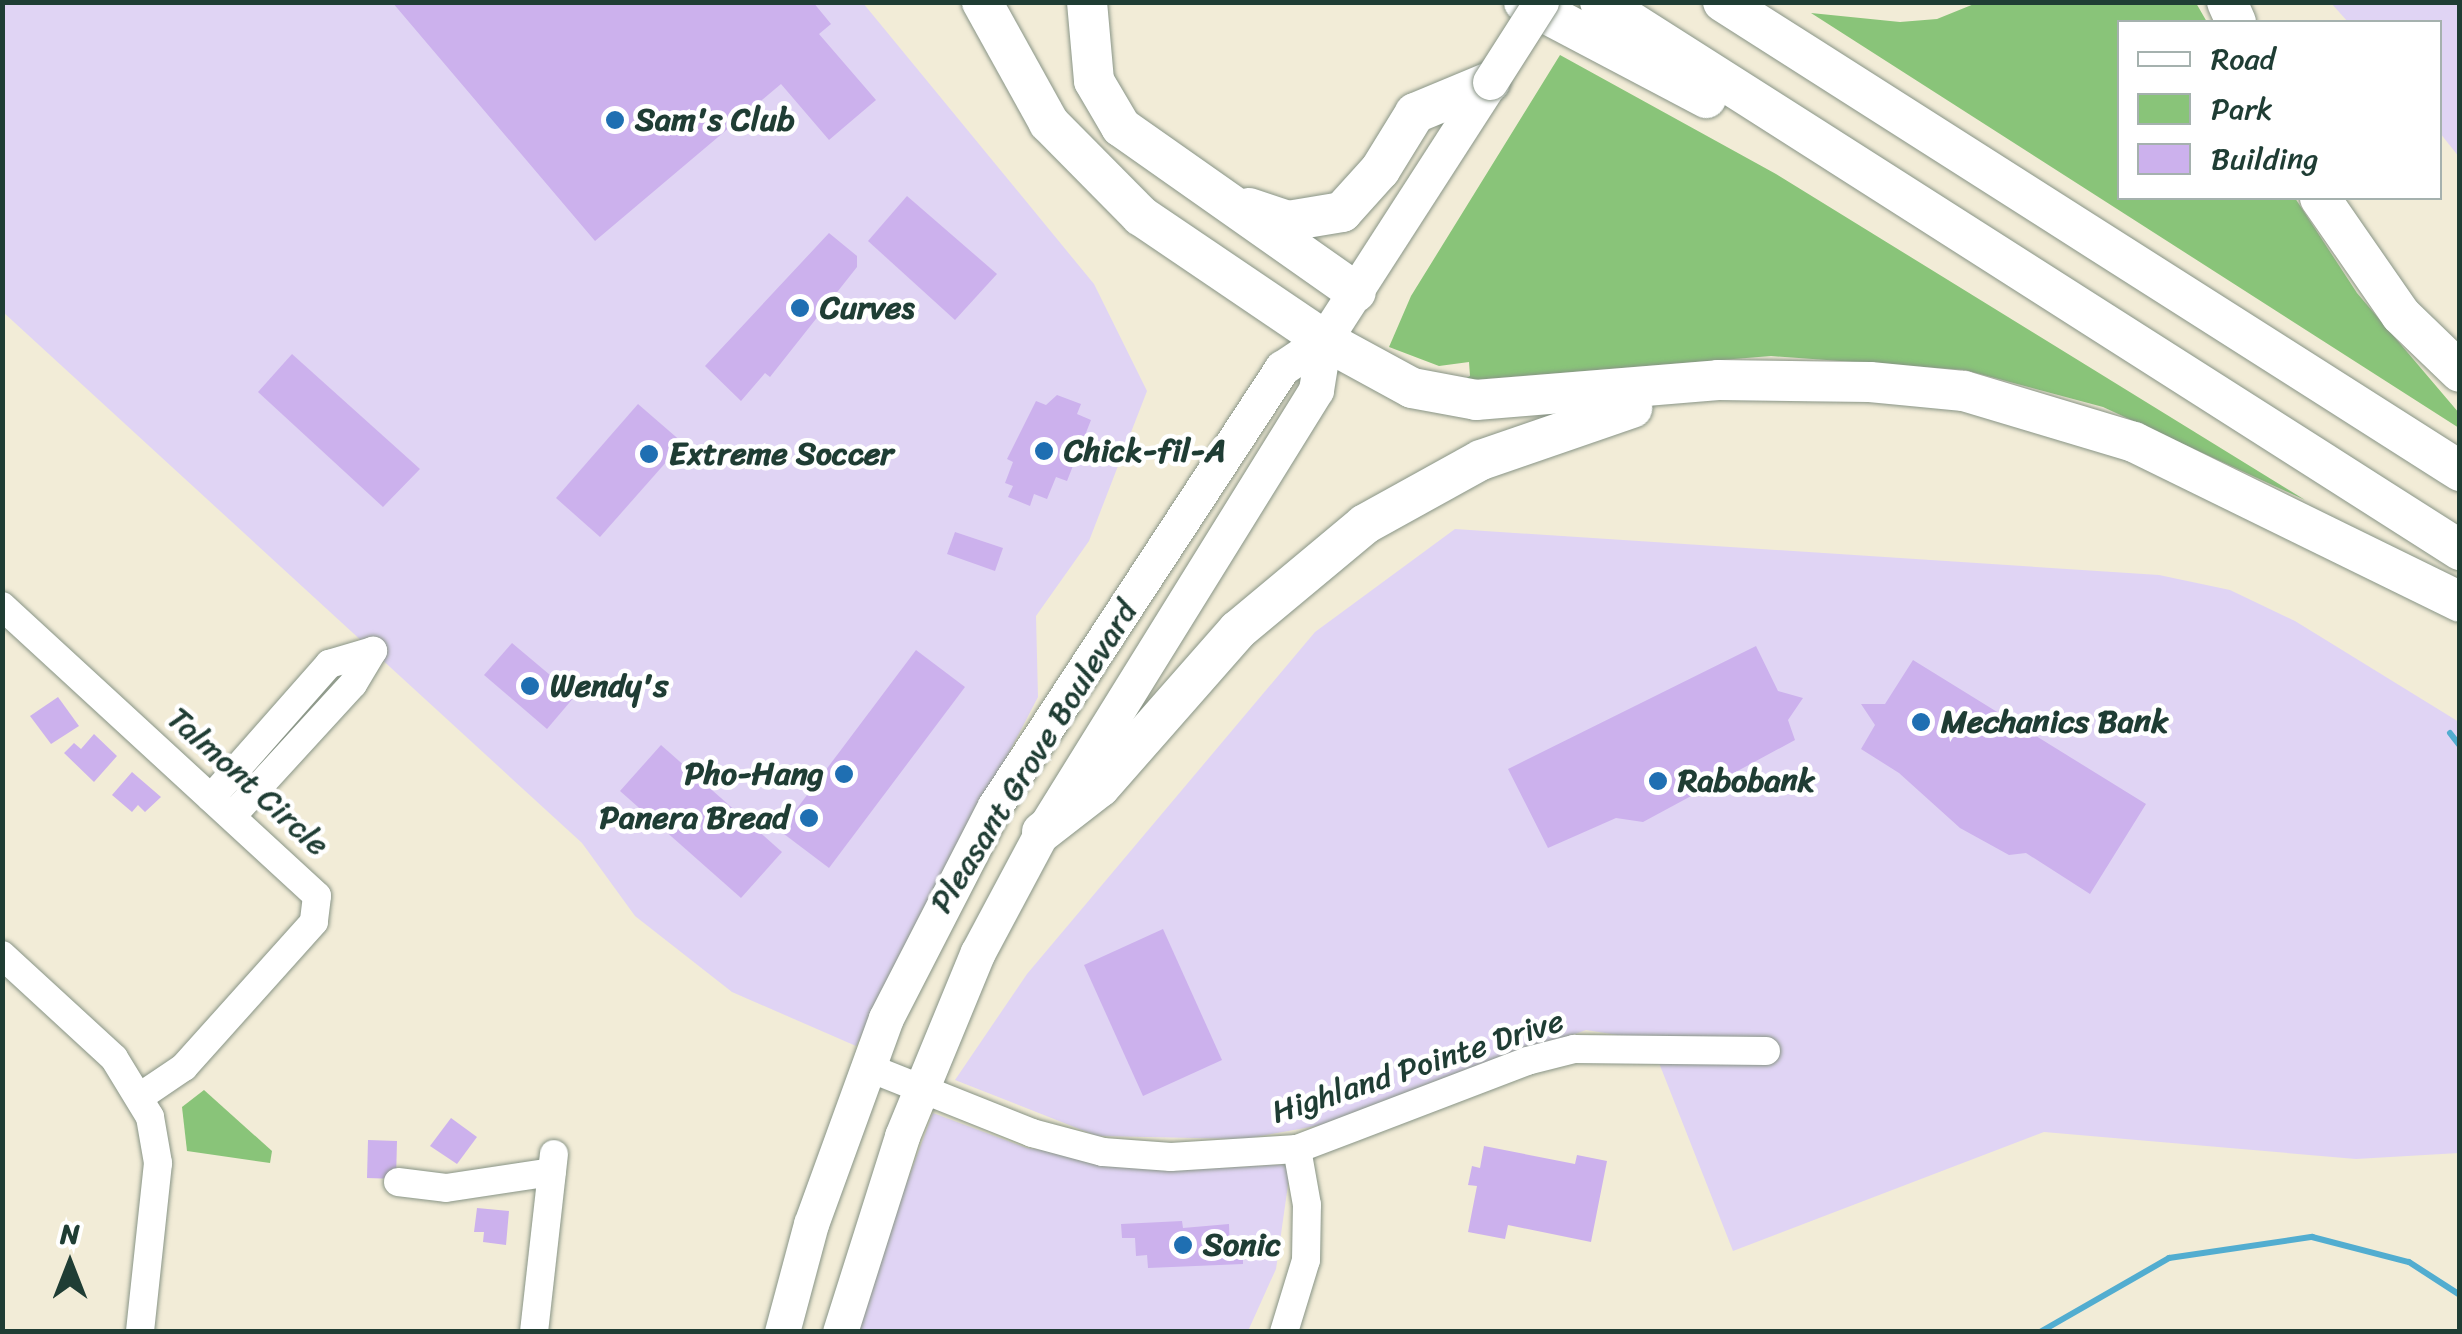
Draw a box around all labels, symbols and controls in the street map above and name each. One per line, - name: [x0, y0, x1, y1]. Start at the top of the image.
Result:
- legend: [2117, 20, 2442, 200]
- text: Road: [2211, 32, 2275, 86]
- text: Park: [2211, 82, 2273, 136]
- place label: Sam's Club: [635, 101, 794, 139]
- marker: Sam's Club: [604, 109, 626, 131]
- text: Building: [2211, 132, 2318, 186]
- place label: Curves: [820, 289, 915, 327]
- marker: Curves: [789, 297, 811, 319]
- place label: Chick-fil-A: [1064, 432, 1226, 470]
- place label: Extreme Soccer: [669, 435, 894, 473]
- marker: Chick-fil-A: [1033, 440, 1055, 462]
- marker: Extreme Soccer: [638, 443, 660, 465]
- street label: Pleasant Grove Boulevard: [922, 594, 1146, 920]
- place label: Wendy's: [550, 667, 668, 705]
- marker: Wendy's: [519, 675, 541, 697]
- street label: Talmont Circle: [159, 699, 337, 865]
- place label: Mechanics Bank: [1941, 703, 2168, 741]
- marker: Mechanics Bank: [1910, 711, 1932, 733]
- place label: Pho-Hang: [685, 755, 824, 793]
- place label: Rabobank: [1678, 762, 1815, 800]
- marker: Pho-Hang: [833, 763, 855, 785]
- marker: Rabobank: [1647, 770, 1669, 792]
- place label: Panera Bread: [600, 799, 789, 837]
- marker: Panera Bread: [798, 807, 820, 829]
- street label: Highland Pointe Drive: [1268, 1002, 1568, 1132]
- text: N: [60, 1209, 80, 1258]
- north arrow: [20, 1214, 120, 1314]
- place label: Sonic: [1203, 1226, 1281, 1264]
- marker: Sonic: [1172, 1234, 1194, 1256]

